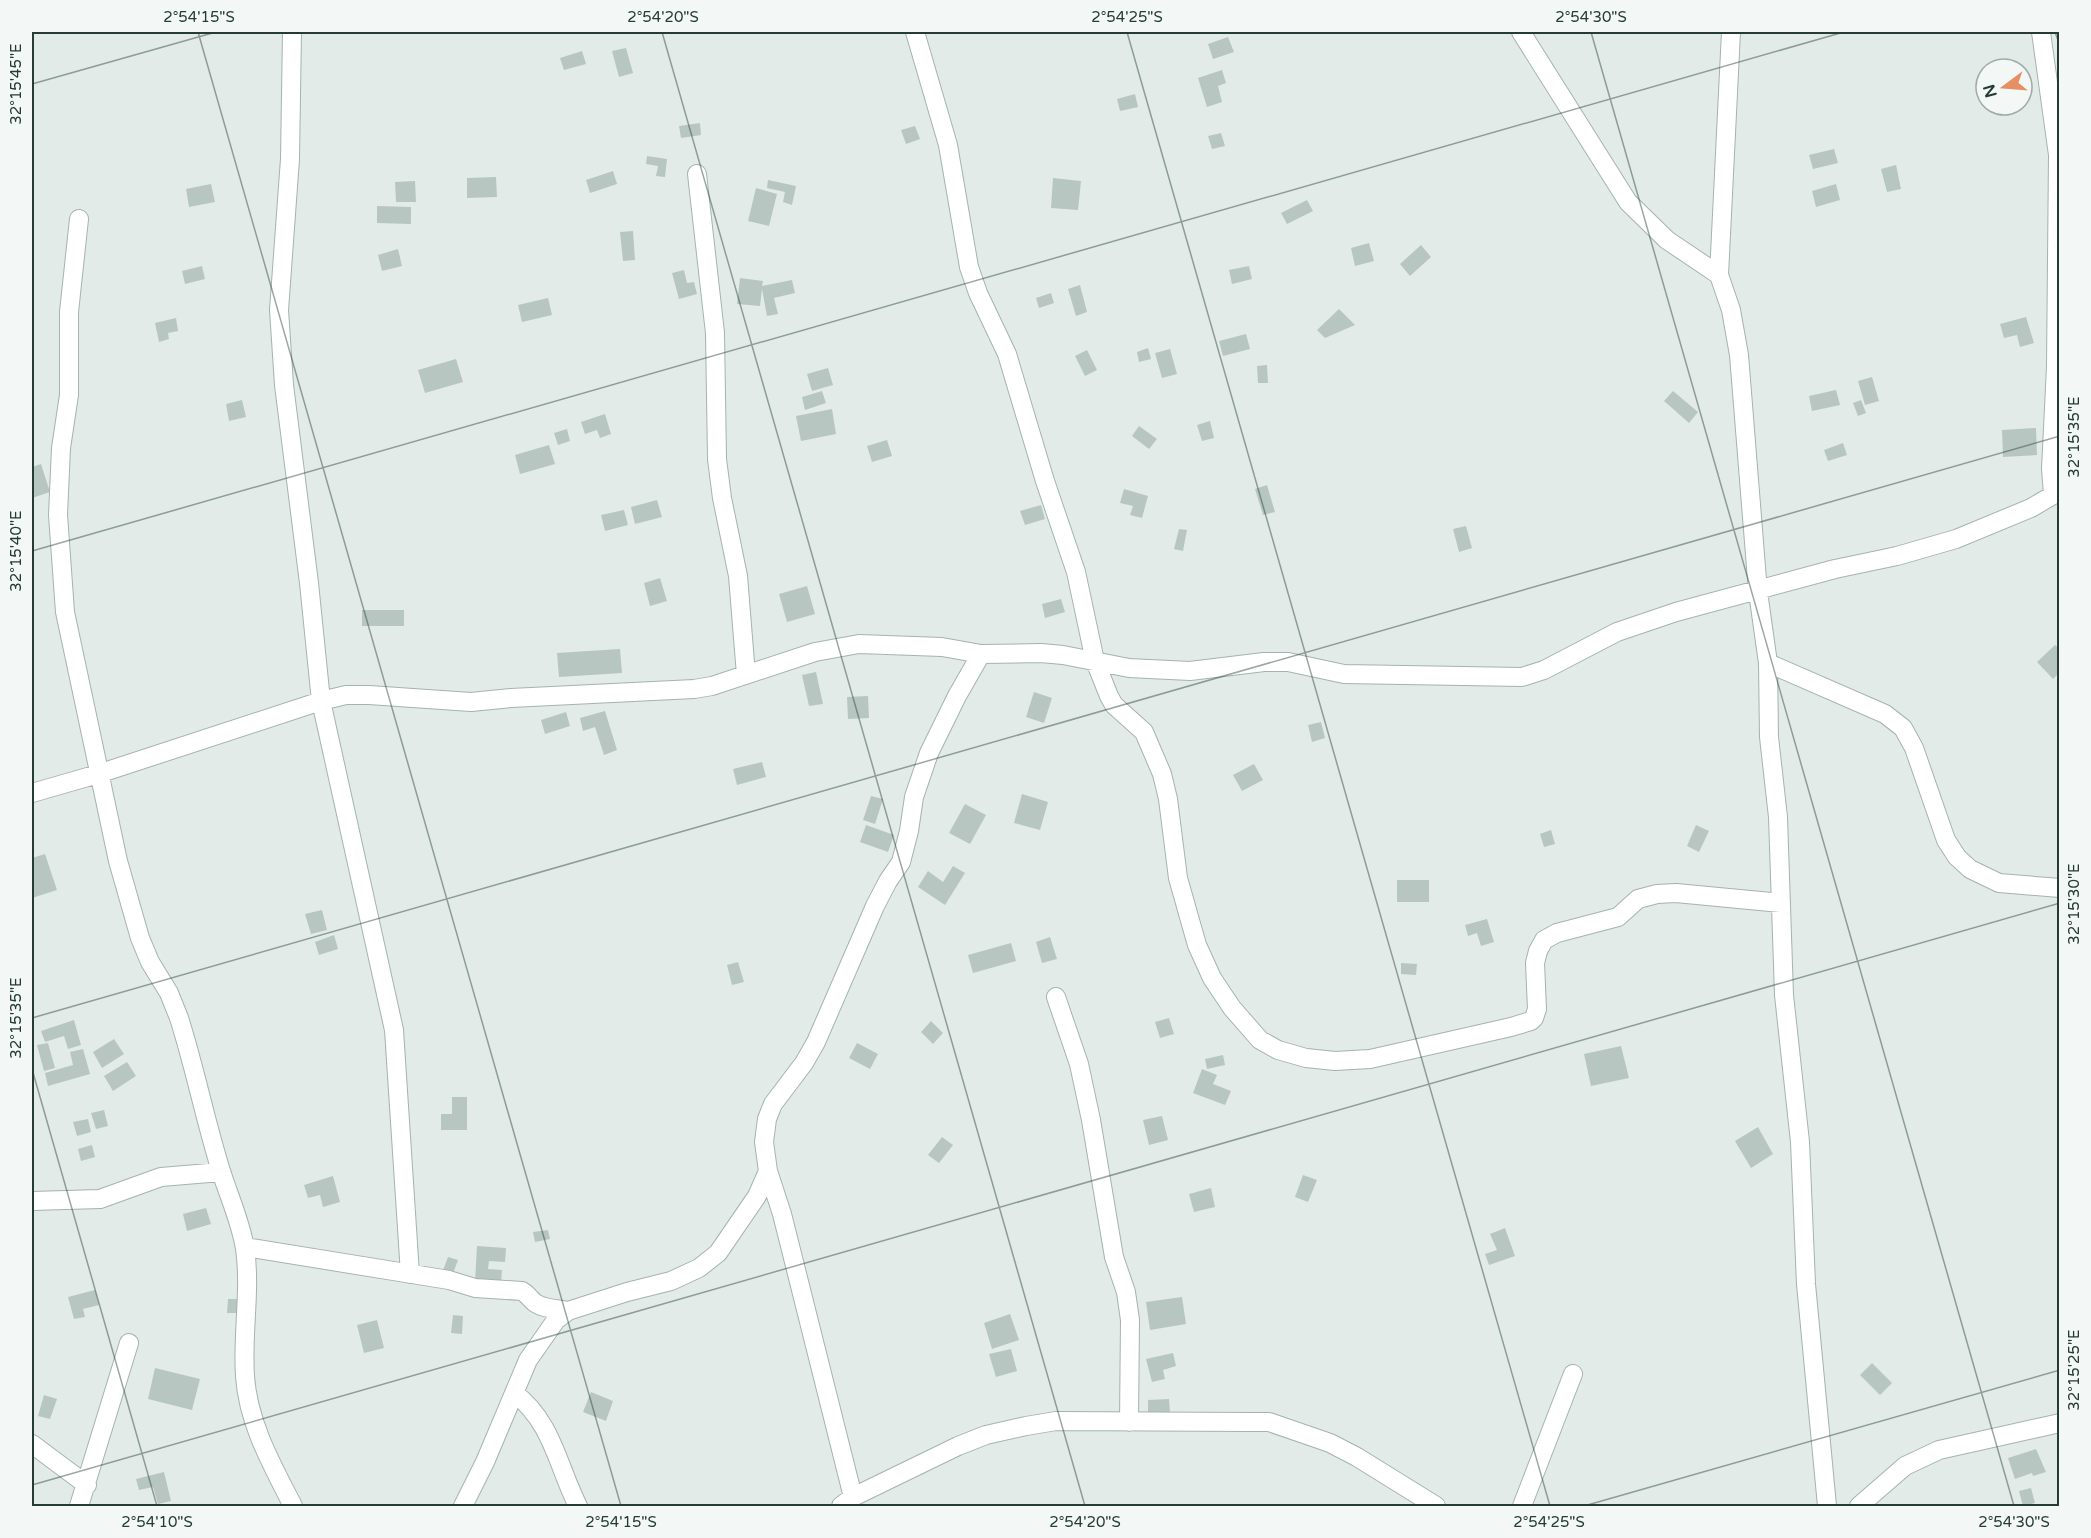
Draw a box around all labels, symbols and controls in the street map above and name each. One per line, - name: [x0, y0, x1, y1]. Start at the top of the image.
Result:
- text: 2°54'15"S: [163, 8, 235, 26]
- text: 2°54'20"S: [627, 8, 699, 26]
- text: 2°54'25"S: [1091, 8, 1163, 26]
- text: 2°54'30"S: [1555, 8, 1627, 26]
- text: 32°15'45"E: [7, 43, 25, 125]
- north arrow: [1974, 57, 2034, 117]
- text: N: [1979, 82, 2002, 100]
- text: 32°15'35"E: [2065, 396, 2083, 478]
- text: 32°15'40"E: [7, 510, 25, 592]
- text: 32°15'30"E: [2065, 863, 2083, 945]
- text: 32°15'35"E: [7, 977, 25, 1059]
- text: 32°15'25"E: [2065, 1329, 2083, 1411]
- text: 2°54'10"S: [121, 1513, 193, 1531]
- text: 2°54'15"S: [585, 1513, 657, 1531]
- text: 2°54'20"S: [1049, 1513, 1121, 1531]
- text: 2°54'25"S: [1513, 1513, 1585, 1531]
- text: 2°54'30"S: [1978, 1513, 2050, 1531]

